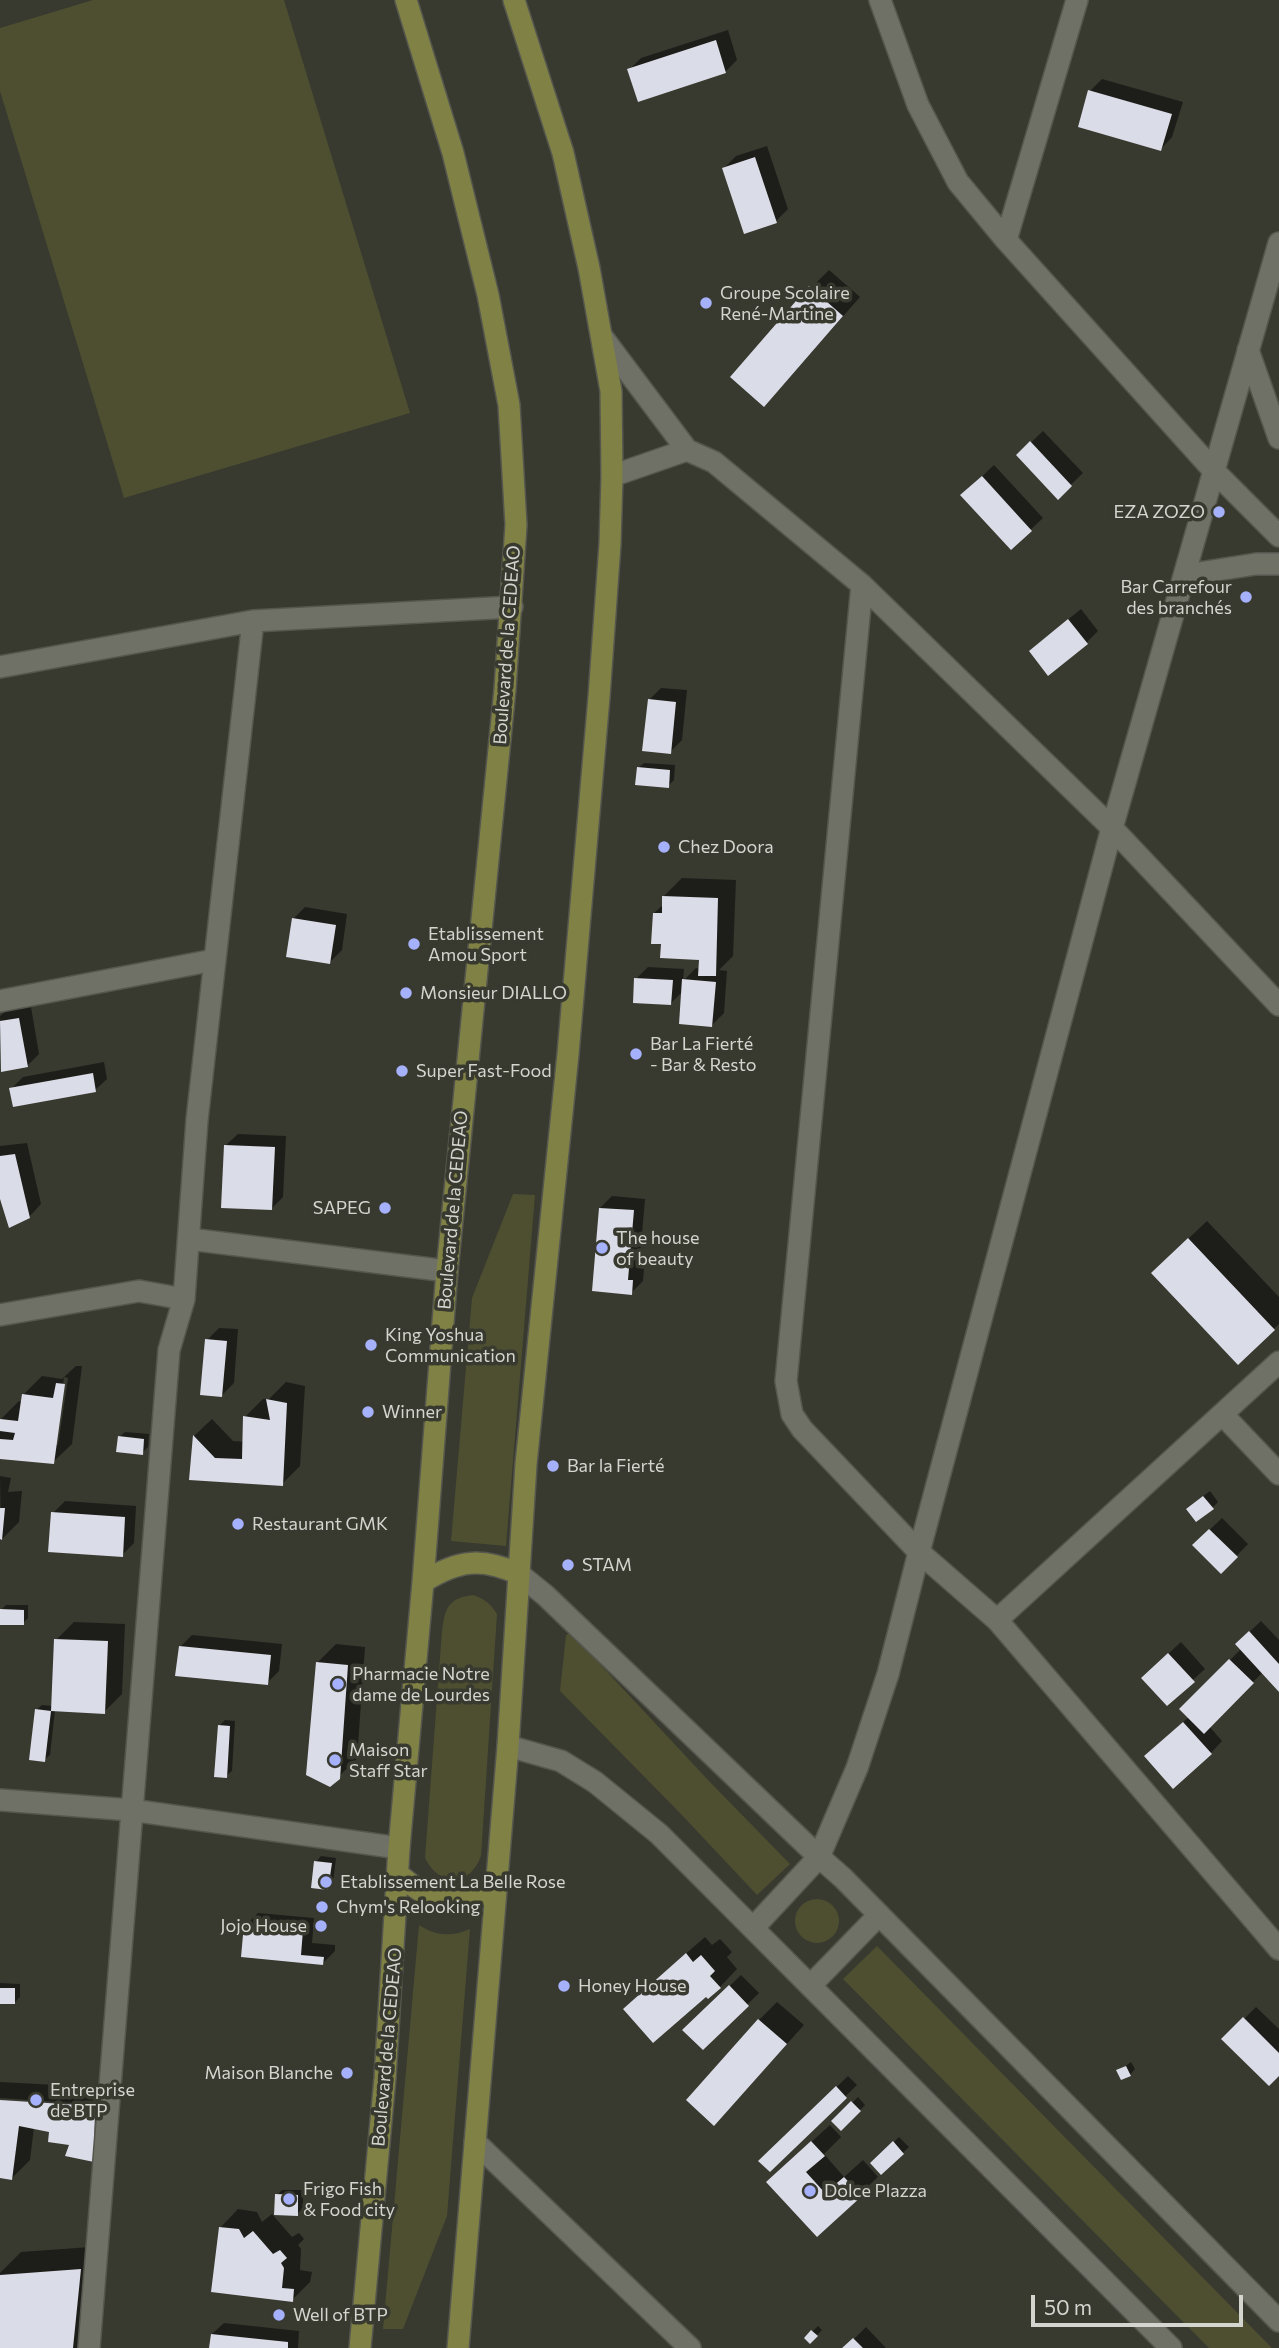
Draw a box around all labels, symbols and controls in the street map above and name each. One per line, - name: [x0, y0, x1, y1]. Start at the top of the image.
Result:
- place label: Groupe Scolaire René-Martine: [720, 282, 850, 324]
- marker: Groupe Scolaire René-Martine: [698, 295, 714, 311]
- place label: EZA ZOZO: [1114, 501, 1205, 523]
- marker: EZA ZOZO: [1211, 504, 1227, 520]
- street label: Boulevard de la CEDEAO: [489, 545, 525, 745]
- place label: Bar Carrefour des branchés: [1120, 576, 1232, 618]
- marker: Bar Carrefour des branchés: [1238, 589, 1254, 605]
- place label: Chez Doora: [678, 836, 774, 858]
- marker: Chez Doora: [656, 839, 672, 855]
- place label: Etablissement Amou Sport: [428, 923, 544, 965]
- marker: Etablissement Amou Sport: [406, 936, 422, 952]
- place label: Monsieur DIALLO: [420, 982, 567, 1004]
- marker: Monsieur DIALLO: [398, 985, 414, 1001]
- place label: Bar La Fierté - Bar & Resto: [650, 1033, 756, 1076]
- marker: Bar La Fierté - Bar & Resto: [628, 1046, 644, 1062]
- place label: Super Fast-Food: [416, 1060, 552, 1082]
- marker: Super Fast-Food: [394, 1063, 410, 1079]
- street label: Boulevard de la CEDEAO: [434, 1110, 472, 1310]
- place label: SAPEG: [313, 1197, 371, 1219]
- marker: SAPEG: [377, 1200, 393, 1216]
- place label: The house of beauty: [616, 1227, 700, 1270]
- marker: The house of beauty: [594, 1240, 610, 1256]
- place label: King Yoshua Communication: [385, 1324, 516, 1366]
- marker: King Yoshua Communication: [363, 1337, 379, 1353]
- place label: Winner: [382, 1401, 442, 1423]
- marker: Winner: [360, 1404, 376, 1420]
- place label: Bar la Fierté: [567, 1455, 664, 1477]
- marker: Bar la Fierté: [545, 1458, 561, 1474]
- place label: Restaurant GMK: [252, 1513, 388, 1535]
- marker: Restaurant GMK: [230, 1516, 246, 1532]
- place label: STAM: [582, 1554, 632, 1576]
- marker: STAM: [560, 1557, 576, 1573]
- place label: Pharmacie Notre dame de Lourdes: [352, 1663, 490, 1706]
- marker: Pharmacie Notre dame de Lourdes: [330, 1676, 346, 1692]
- place label: Maison Staff Star: [349, 1739, 428, 1782]
- marker: Maison Staff Star: [327, 1752, 343, 1768]
- place label: Etablissement La Belle Rose: [340, 1871, 565, 1893]
- marker: Etablissement La Belle Rose: [318, 1874, 334, 1890]
- place label: Chym's Relooking: [336, 1896, 480, 1918]
- marker: Chym's Relooking: [314, 1899, 330, 1915]
- place label: Jojo House: [220, 1915, 307, 1937]
- marker: Jojo House: [313, 1918, 329, 1934]
- street label: Boulevard de la CEDEAO: [368, 1947, 406, 2147]
- place label: Honey House: [578, 1975, 687, 1997]
- marker: Honey House: [556, 1978, 572, 1994]
- place label: Maison Blanche: [205, 2062, 333, 2084]
- marker: Maison Blanche: [339, 2065, 355, 2081]
- place label: Entreprise de BTP: [50, 2079, 135, 2122]
- marker: Entreprise de BTP: [28, 2092, 44, 2108]
- place label: Frigo Fish & Food city: [303, 2178, 395, 2220]
- place label: Dolce Plazza: [824, 2180, 927, 2202]
- marker: Dolce Plazza: [802, 2183, 818, 2199]
- marker: Frigo Fish & Food city: [281, 2191, 297, 2207]
- scale bar: [1034, 2282, 1246, 2326]
- text: 50 m: [1044, 2294, 1092, 2319]
- place label: Well of BTP: [293, 2304, 388, 2326]
- marker: Well of BTP: [271, 2307, 287, 2323]

